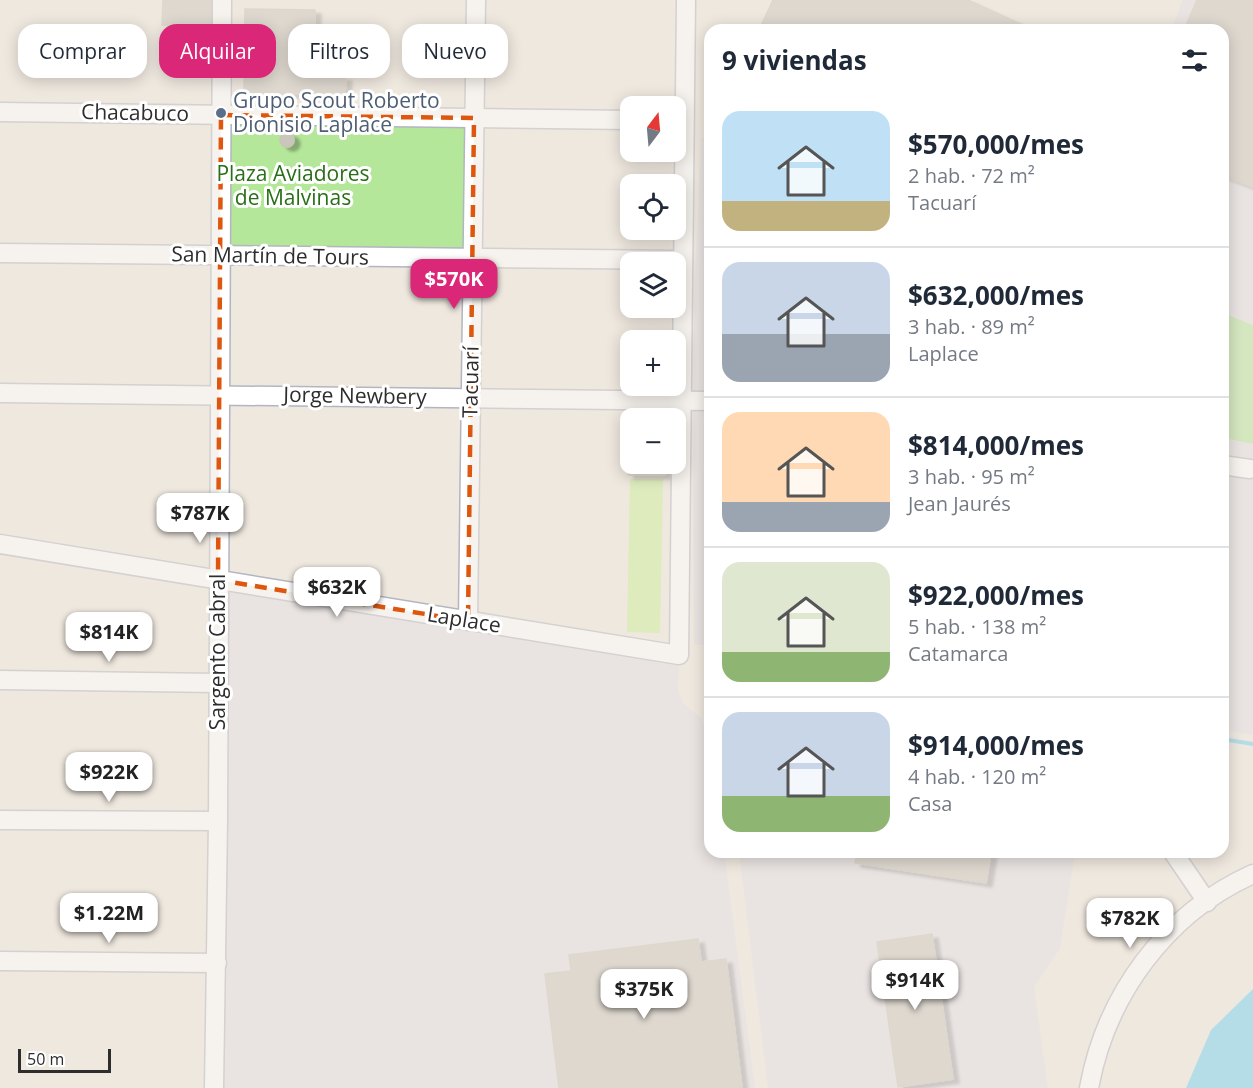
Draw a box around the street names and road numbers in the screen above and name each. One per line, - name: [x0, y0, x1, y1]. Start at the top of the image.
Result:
- street label: Chacabuco: [81, 97, 189, 127]
- street label: San Martín de Tours: [171, 239, 369, 271]
- street label: Tacuarí: [455, 345, 485, 418]
- street label: Jorge Newbery: [281, 380, 427, 410]
- street label: Sargento Cabral: [203, 574, 231, 730]
- street label: Laplace: [425, 599, 503, 639]

